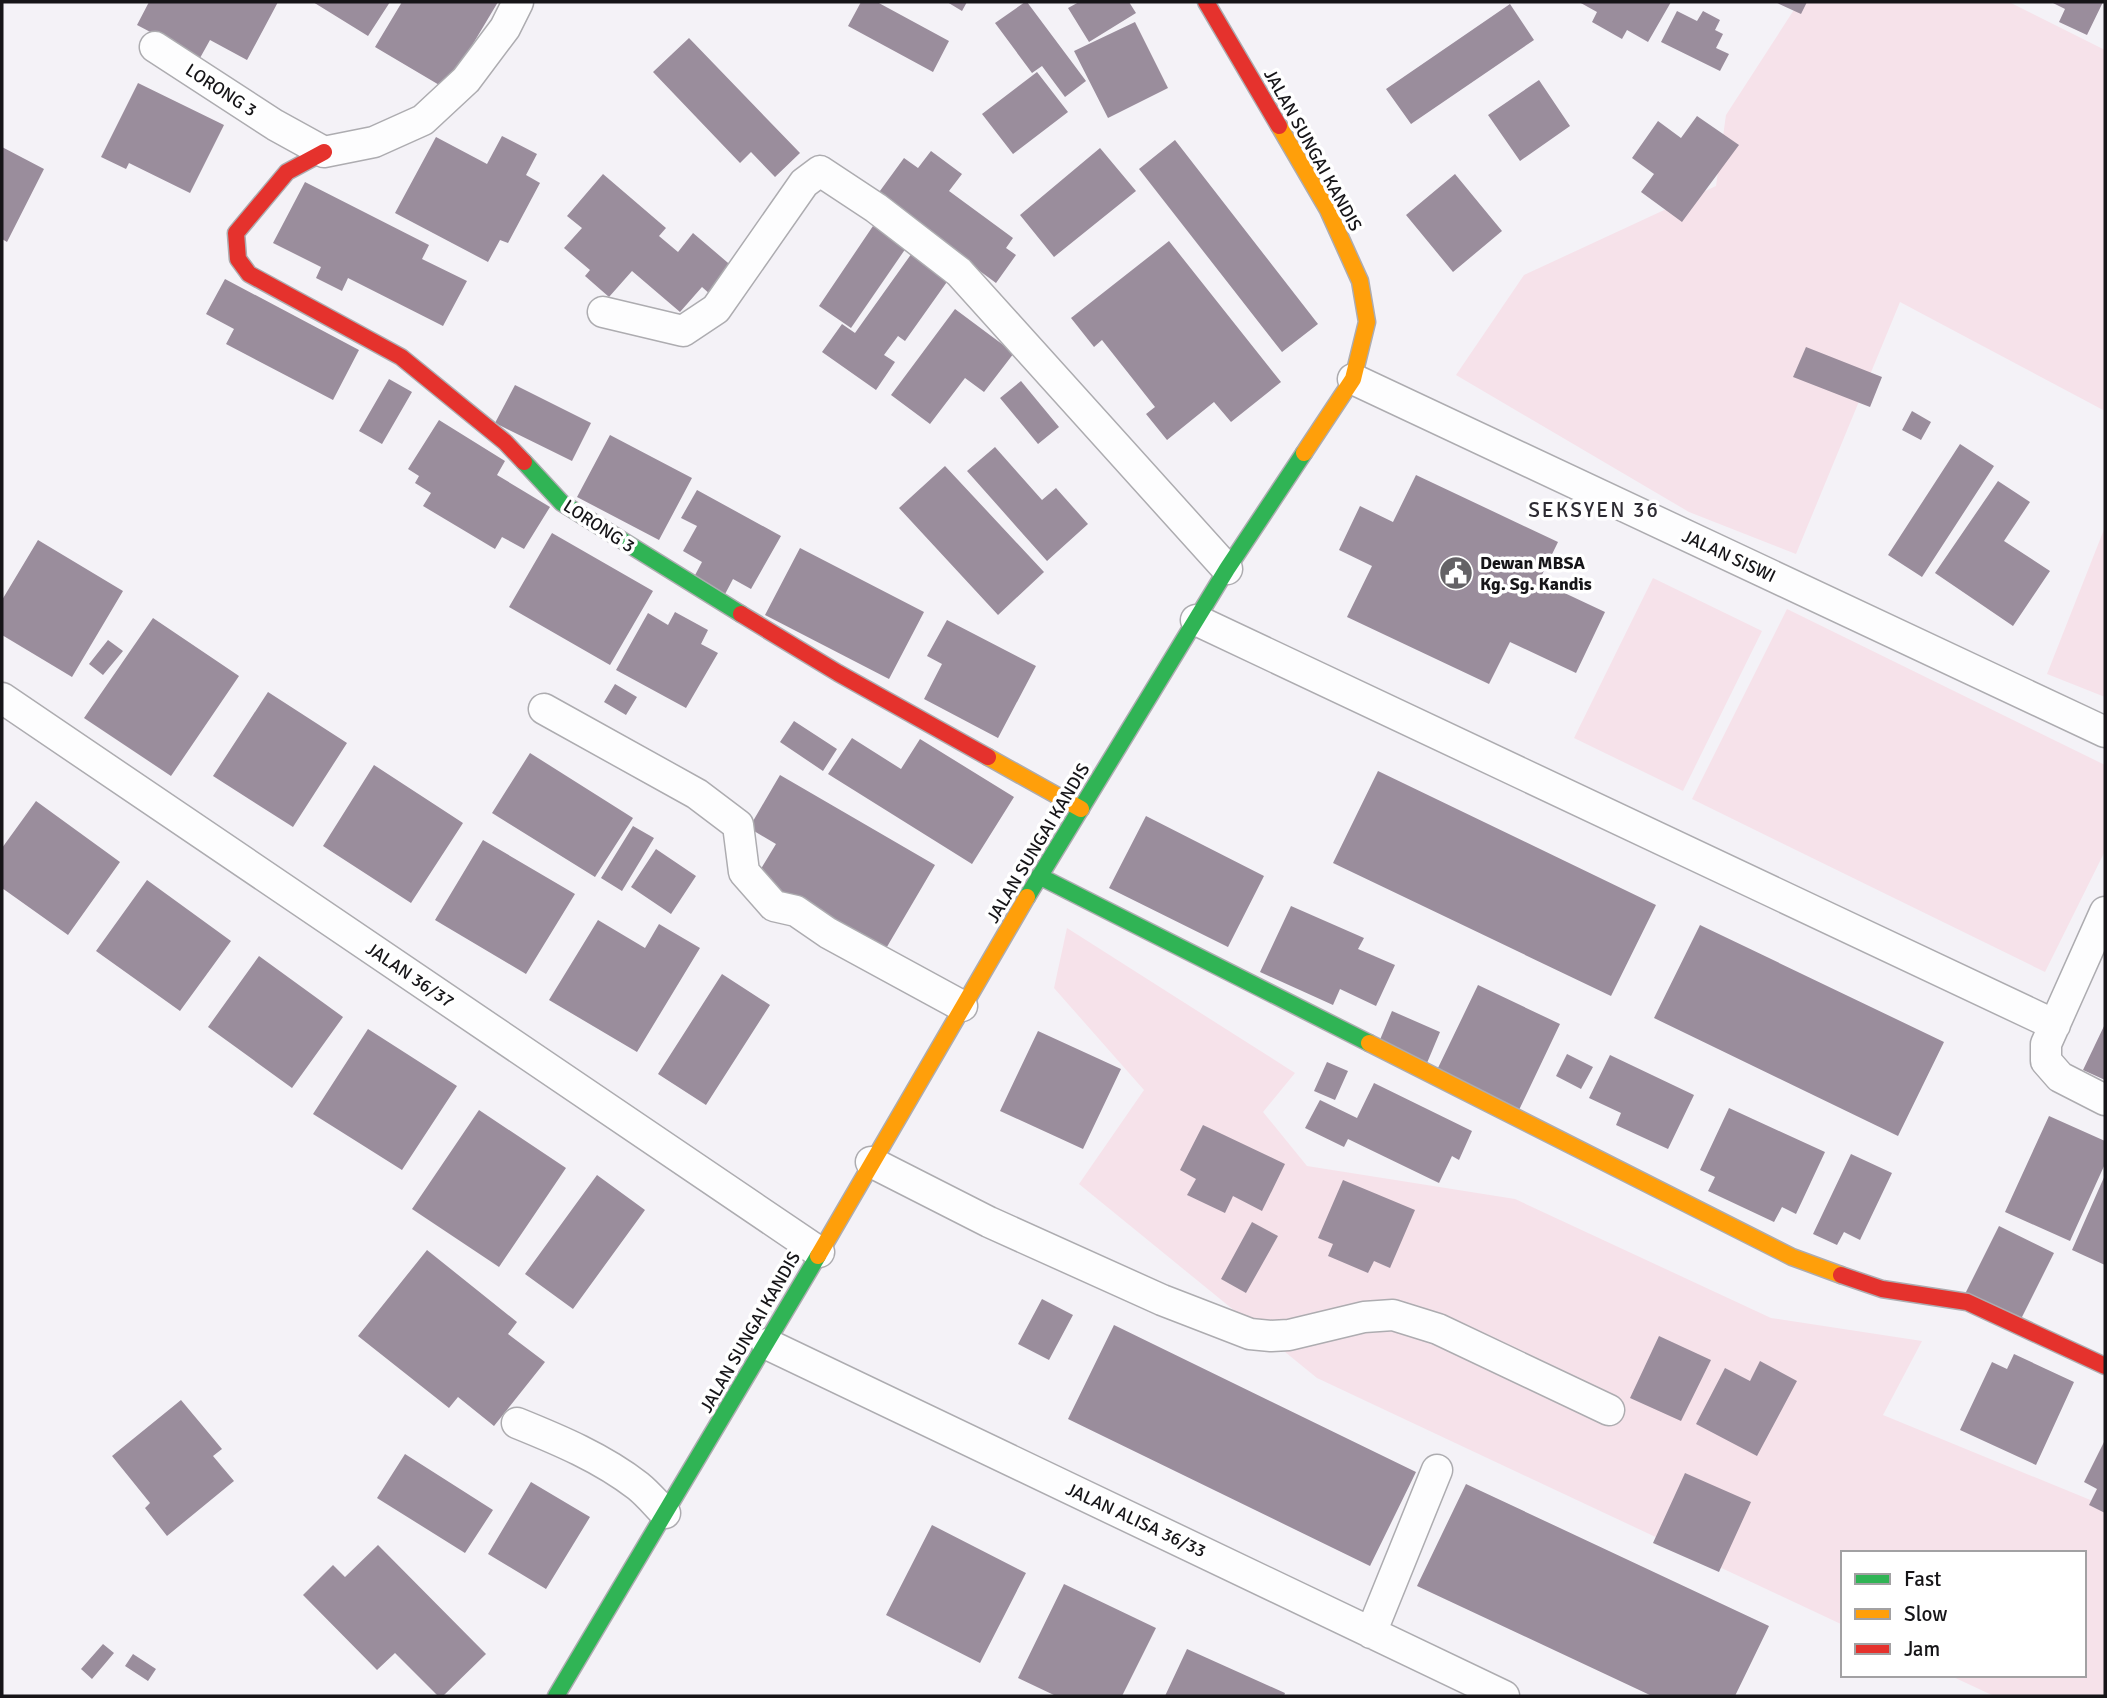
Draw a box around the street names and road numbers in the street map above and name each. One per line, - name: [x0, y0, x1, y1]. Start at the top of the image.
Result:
- street label: LORONG 3: [181, 59, 261, 121]
- street label: JALAN SUNGAI KANDIS: [1259, 65, 1367, 235]
- street label: LORONG 3: [559, 495, 639, 557]
- street label: JALAN SISWI: [1679, 525, 1779, 587]
- street label: JALAN SUNGAI KANDIS: [982, 759, 1094, 927]
- street label: JALAN 36/37: [362, 937, 458, 1013]
- street label: JALAN SUNGAI KANDIS: [695, 1248, 805, 1416]
- street label: JALAN ALISA 36/33: [1062, 1478, 1210, 1562]

